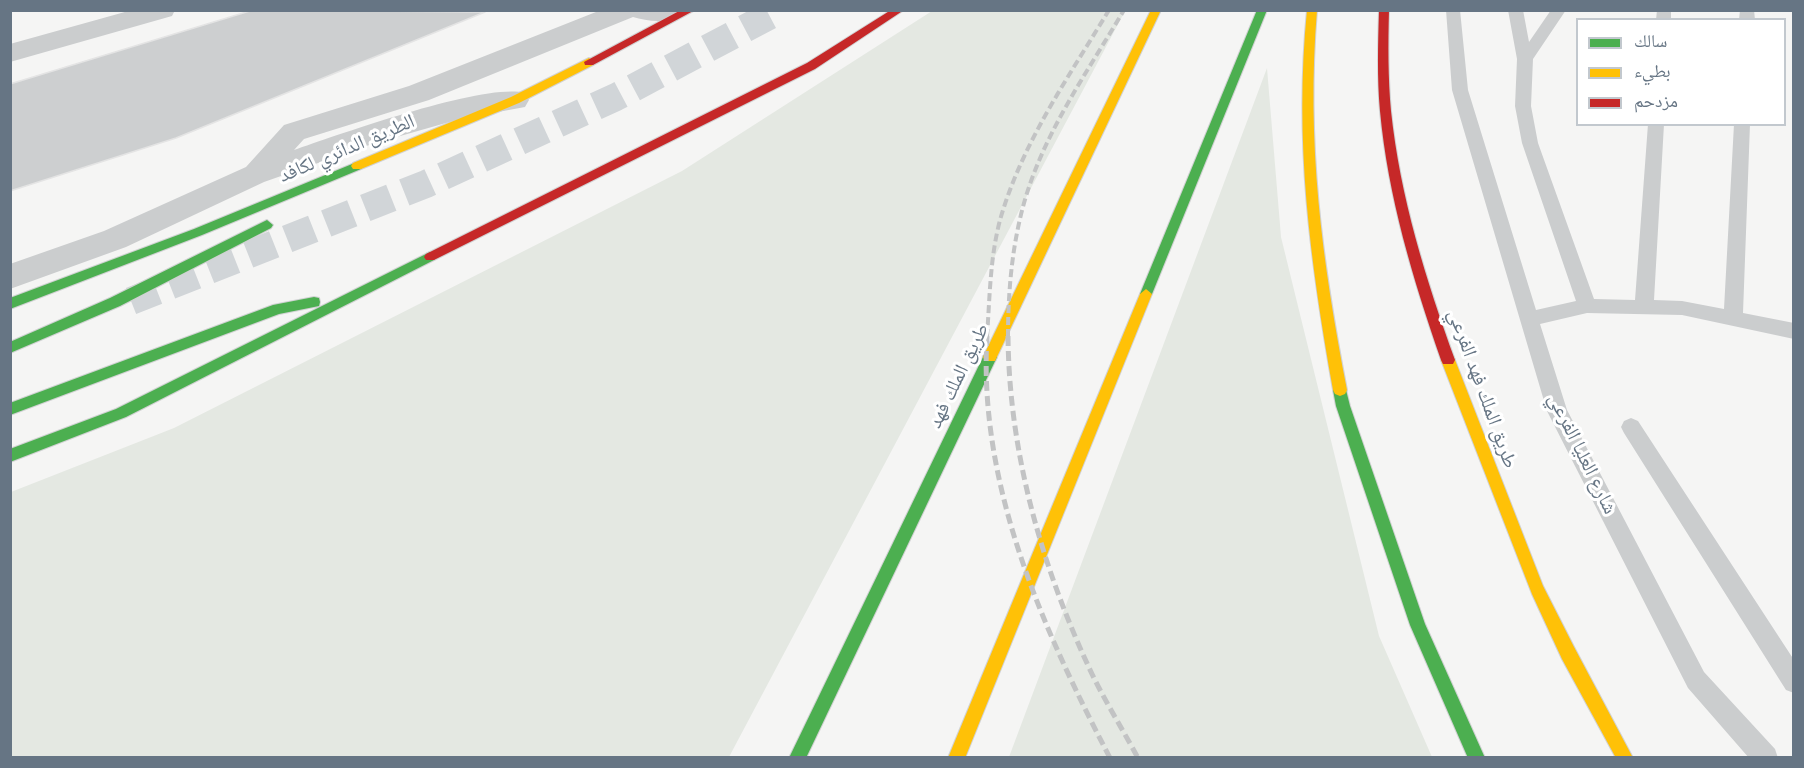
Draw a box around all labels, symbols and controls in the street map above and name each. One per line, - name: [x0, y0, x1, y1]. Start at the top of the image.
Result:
- legend: [1576, 18, 1786, 126]
- text: سالك: [1634, 29, 1667, 52]
- text: بطيء: [1634, 59, 1671, 82]
- text: مزدحم: [1634, 89, 1678, 112]
- street label: الطريق الدائري لكافد: [275, 110, 419, 188]
- street label: طريق الملك فهد الفرعي: [1442, 306, 1522, 472]
- street label: طريق الملك فهد: [923, 320, 995, 432]
- street label: شارع العليا الفرعي: [1542, 390, 1622, 518]

